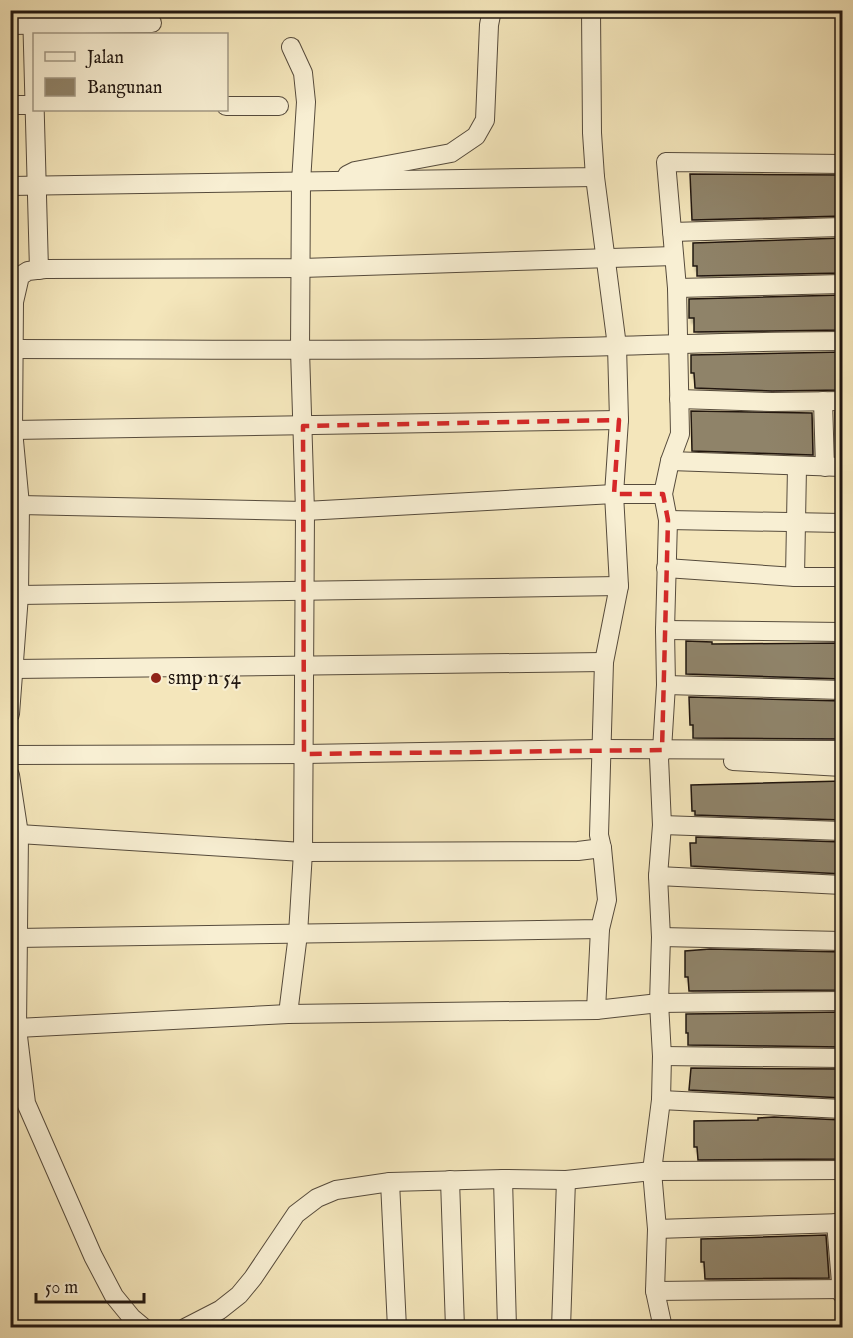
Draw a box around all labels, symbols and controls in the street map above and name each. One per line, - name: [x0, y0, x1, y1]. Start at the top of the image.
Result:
- legend: [33, 33, 228, 111]
- text: Jalan: [85, 47, 124, 70]
- text: Bangunan: [87, 77, 163, 100]
- place label: smp n 54: [168, 665, 242, 692]
- marker: smp n 54: [149, 671, 163, 685]
- scale bar: [36, 1266, 144, 1304]
- text: 50 m: [45, 1277, 78, 1300]

